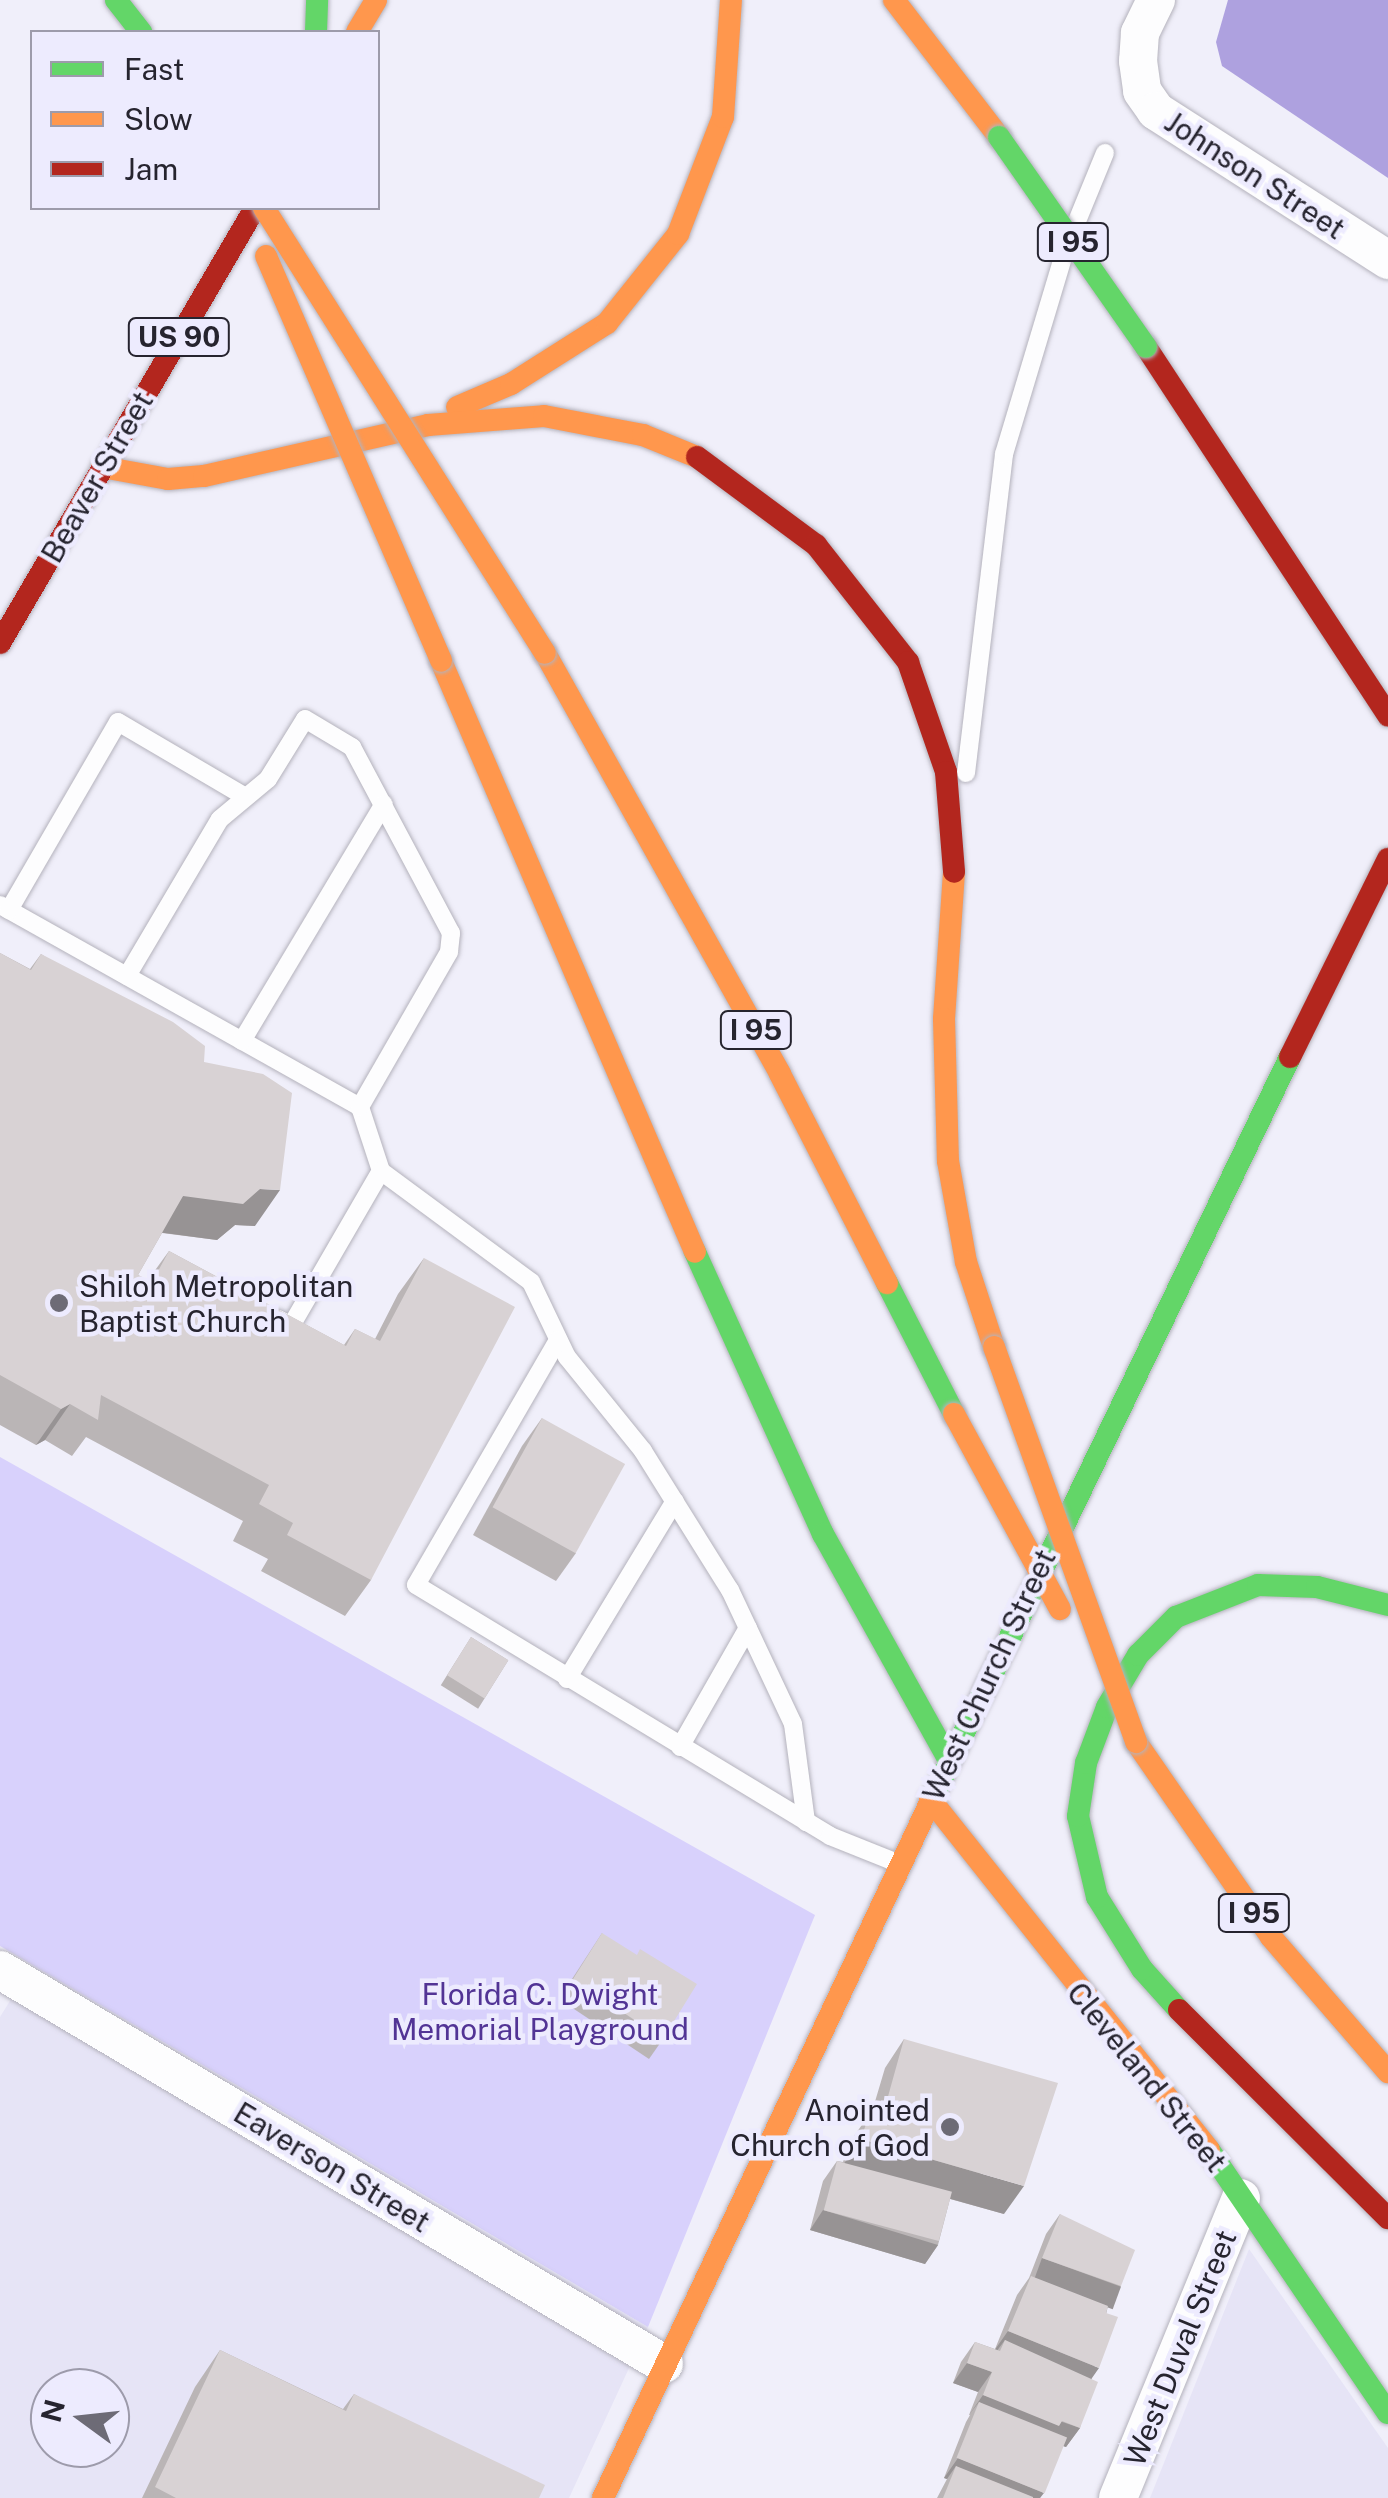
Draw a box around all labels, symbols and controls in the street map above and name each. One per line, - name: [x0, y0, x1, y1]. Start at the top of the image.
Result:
- legend: [30, 30, 380, 210]
- text: Fast: [124, 51, 184, 87]
- text: Slow: [124, 101, 193, 137]
- street label: Johnson Street: [1158, 103, 1352, 247]
- text: Jam: [124, 151, 178, 187]
- road number: I 95: [1036, 219, 1110, 265]
- road number: US 90: [126, 314, 232, 360]
- street label: Beaver Street: [34, 385, 160, 569]
- road number: I 95: [718, 1007, 794, 1053]
- place label: Shiloh Metropolitan Baptist Church: [79, 1268, 353, 1338]
- marker: Shiloh Metropolitan Baptist Church: [48, 1292, 70, 1314]
- street label: West Church Street: [915, 1544, 1063, 1806]
- road number: I 95: [1216, 1890, 1292, 1936]
- street label: Cleveland Street: [1060, 1975, 1234, 2179]
- park label: Florida C. Dwight Memorial Playground: [391, 1976, 689, 2046]
- place label: Anointed Church of God: [730, 2092, 930, 2162]
- street label: Eaverson Street: [227, 2094, 437, 2240]
- marker: Anointed Church of God: [939, 2116, 961, 2138]
- street label: West Duval Street: [1116, 2225, 1244, 2471]
- north arrow: [30, 2368, 130, 2468]
- text: N: [34, 2396, 71, 2425]

